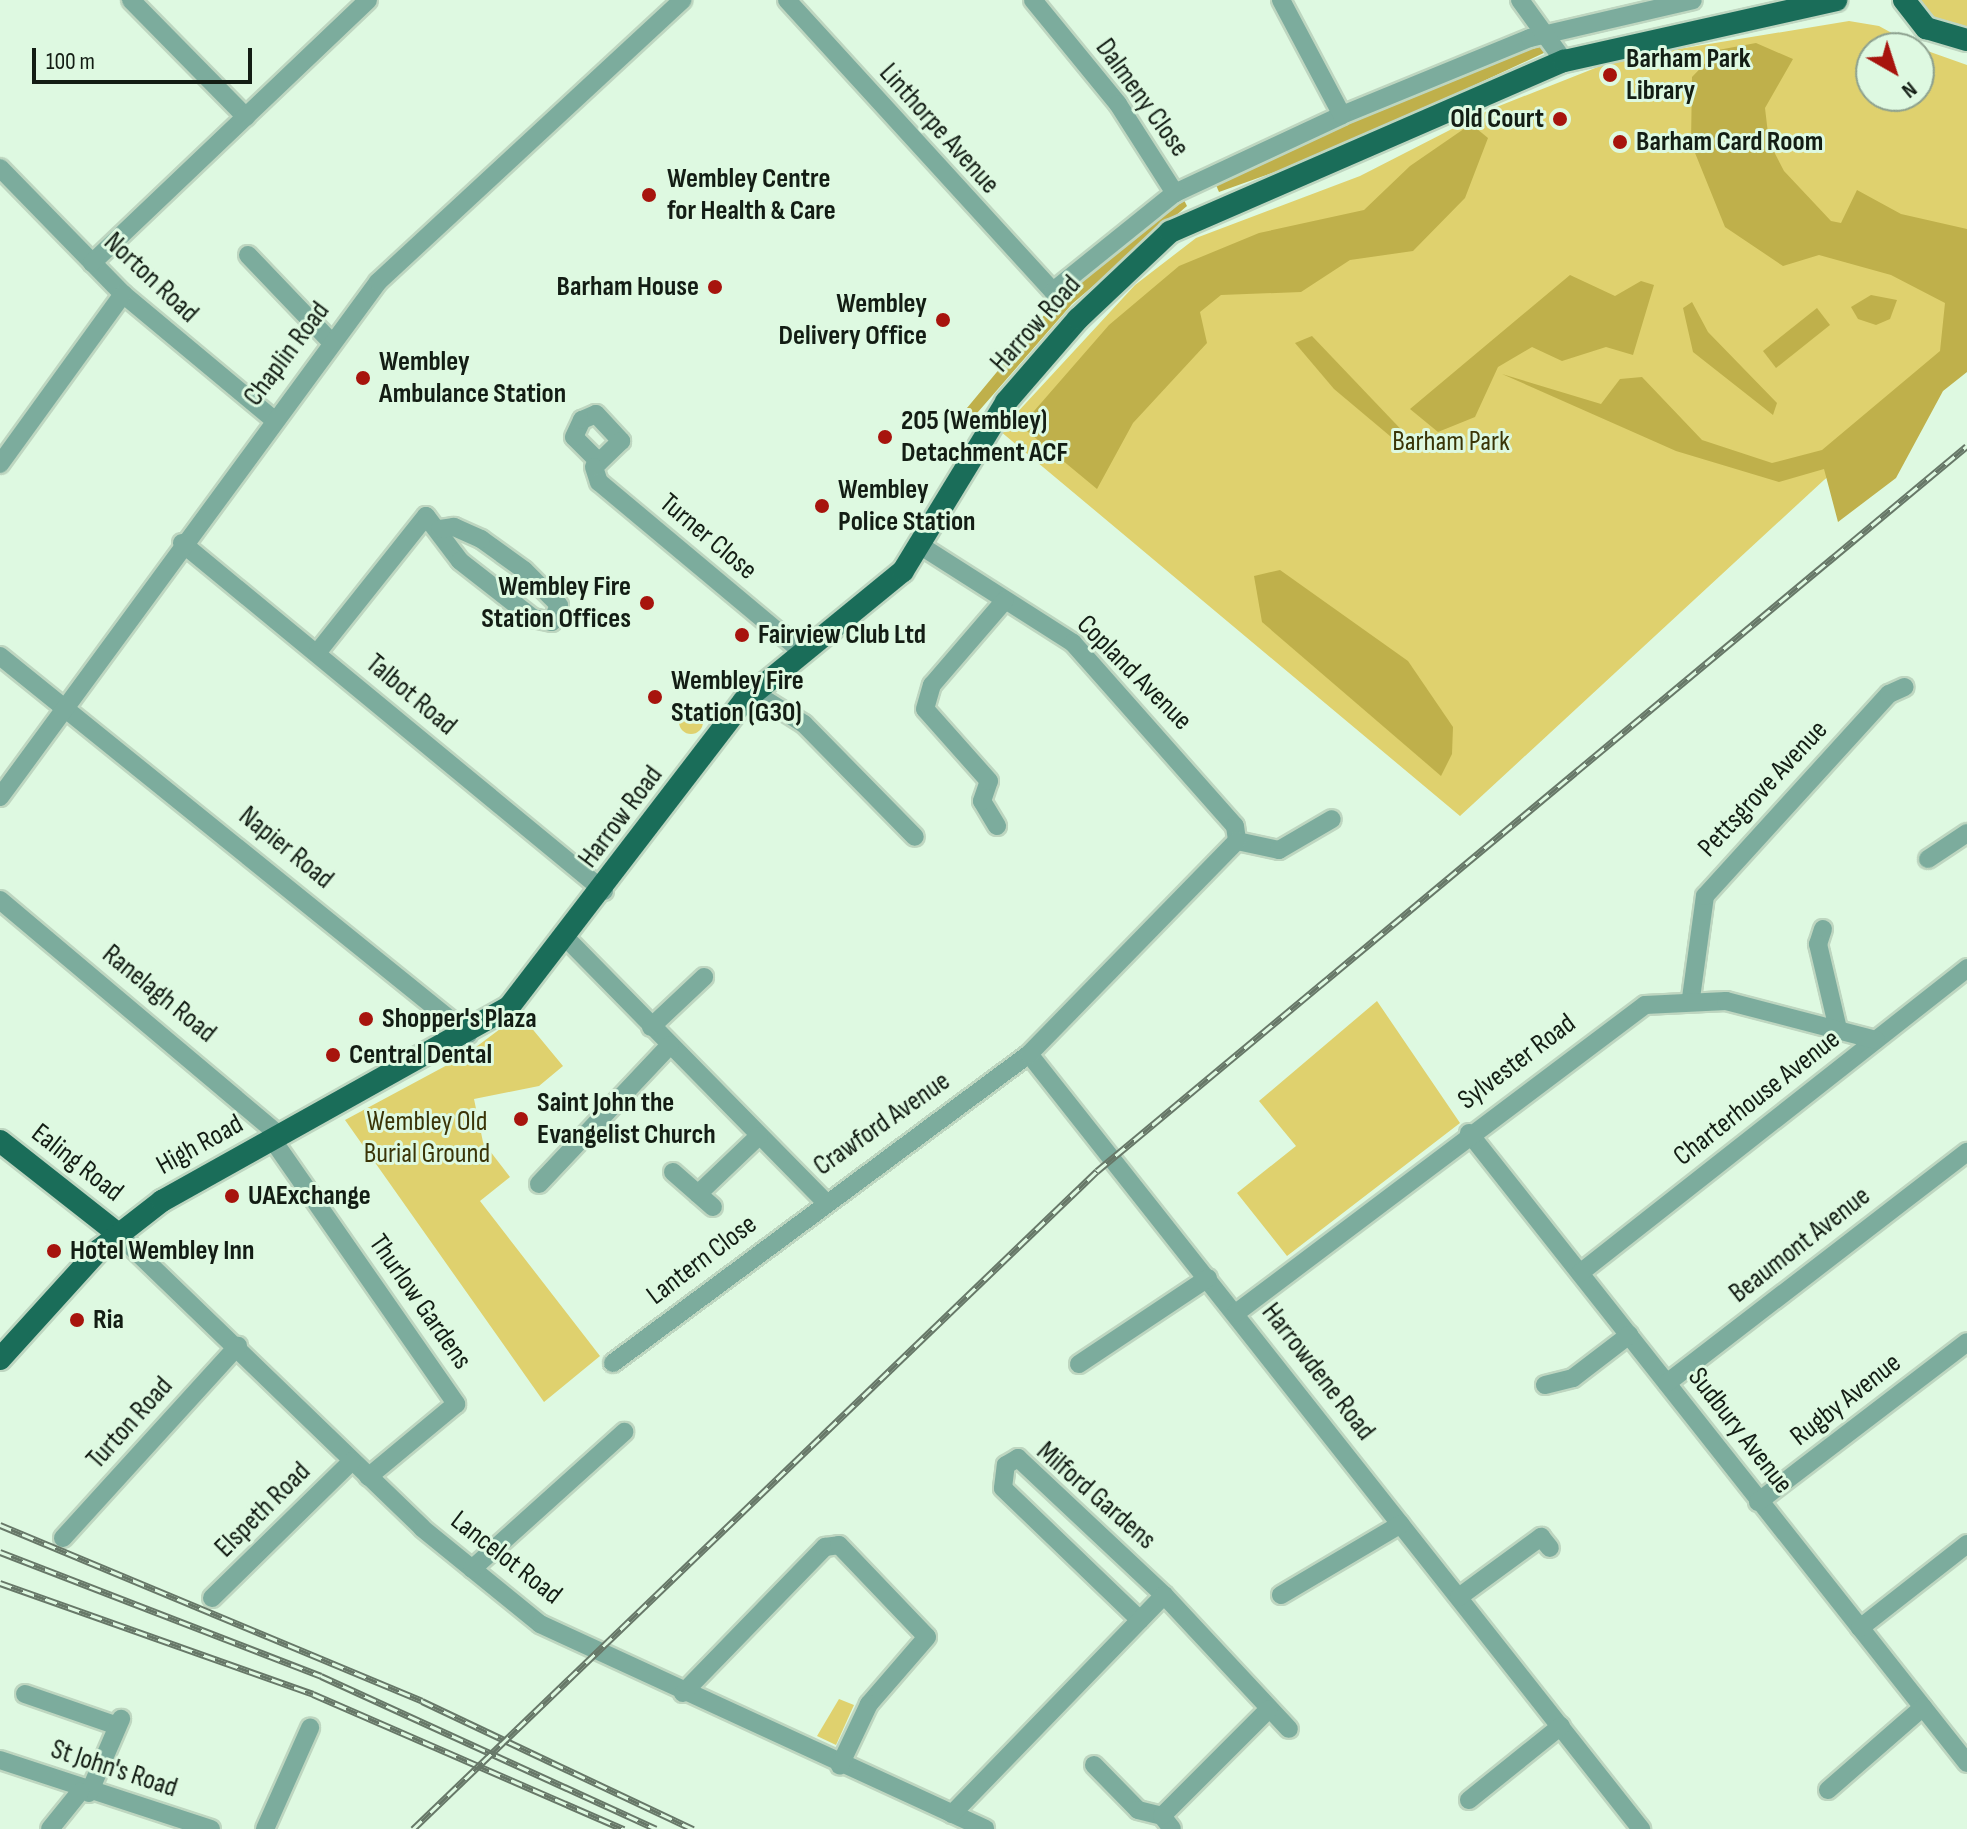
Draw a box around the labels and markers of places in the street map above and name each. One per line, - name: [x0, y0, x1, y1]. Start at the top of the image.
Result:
- place label: Barham Park Library: [1626, 42, 1751, 108]
- marker: Barham Park Library: [1601, 66, 1619, 84]
- place label: Old Court: [1450, 102, 1544, 136]
- marker: Old Court: [1551, 110, 1569, 128]
- place label: Barham Card Room: [1636, 125, 1823, 159]
- marker: Barham Card Room: [1611, 133, 1629, 151]
- place label: Wembley Centre for Health & Care: [667, 162, 836, 228]
- marker: Wembley Centre for Health & Care: [638, 184, 660, 206]
- place label: Barham House: [557, 270, 699, 304]
- marker: Barham House: [706, 278, 724, 296]
- place label: Wembley Delivery Office: [779, 287, 927, 353]
- marker: Wembley Delivery Office: [934, 311, 952, 329]
- place label: Wembley Ambulance Station: [379, 345, 566, 411]
- marker: Wembley Ambulance Station: [354, 369, 372, 387]
- place label: 205 (Wembley) Detachment ACF: [901, 404, 1068, 470]
- marker: 205 (Wembley) Detachment ACF: [876, 428, 894, 446]
- place label: Wembley Police Station: [838, 473, 976, 539]
- marker: Wembley Police Station: [813, 497, 831, 515]
- place label: Wembley Fire Station Offices: [481, 570, 631, 636]
- marker: Wembley Fire Station Offices: [638, 594, 656, 612]
- place label: Fairview Club Ltd: [758, 618, 926, 652]
- marker: Fairview Club Ltd: [733, 626, 751, 644]
- place label: Wembley Fire Station (G30): [671, 664, 804, 730]
- marker: Wembley Fire Station (G30): [646, 688, 664, 706]
- place label: Shopper's Plaza: [382, 1002, 537, 1036]
- marker: Shopper's Plaza: [357, 1010, 375, 1028]
- place label: Central Dental: [349, 1038, 492, 1072]
- marker: Central Dental: [324, 1046, 342, 1064]
- place label: Saint John the Evangelist Church: [537, 1086, 716, 1152]
- marker: Saint John the Evangelist Church: [512, 1110, 530, 1128]
- place label: UAExchange: [248, 1179, 371, 1213]
- marker: UAExchange: [223, 1187, 241, 1205]
- place label: Hotel Wembley Inn: [70, 1234, 254, 1268]
- marker: Hotel Wembley Inn: [45, 1242, 63, 1260]
- place label: Ria: [93, 1303, 124, 1337]
- marker: Ria: [68, 1311, 86, 1329]

